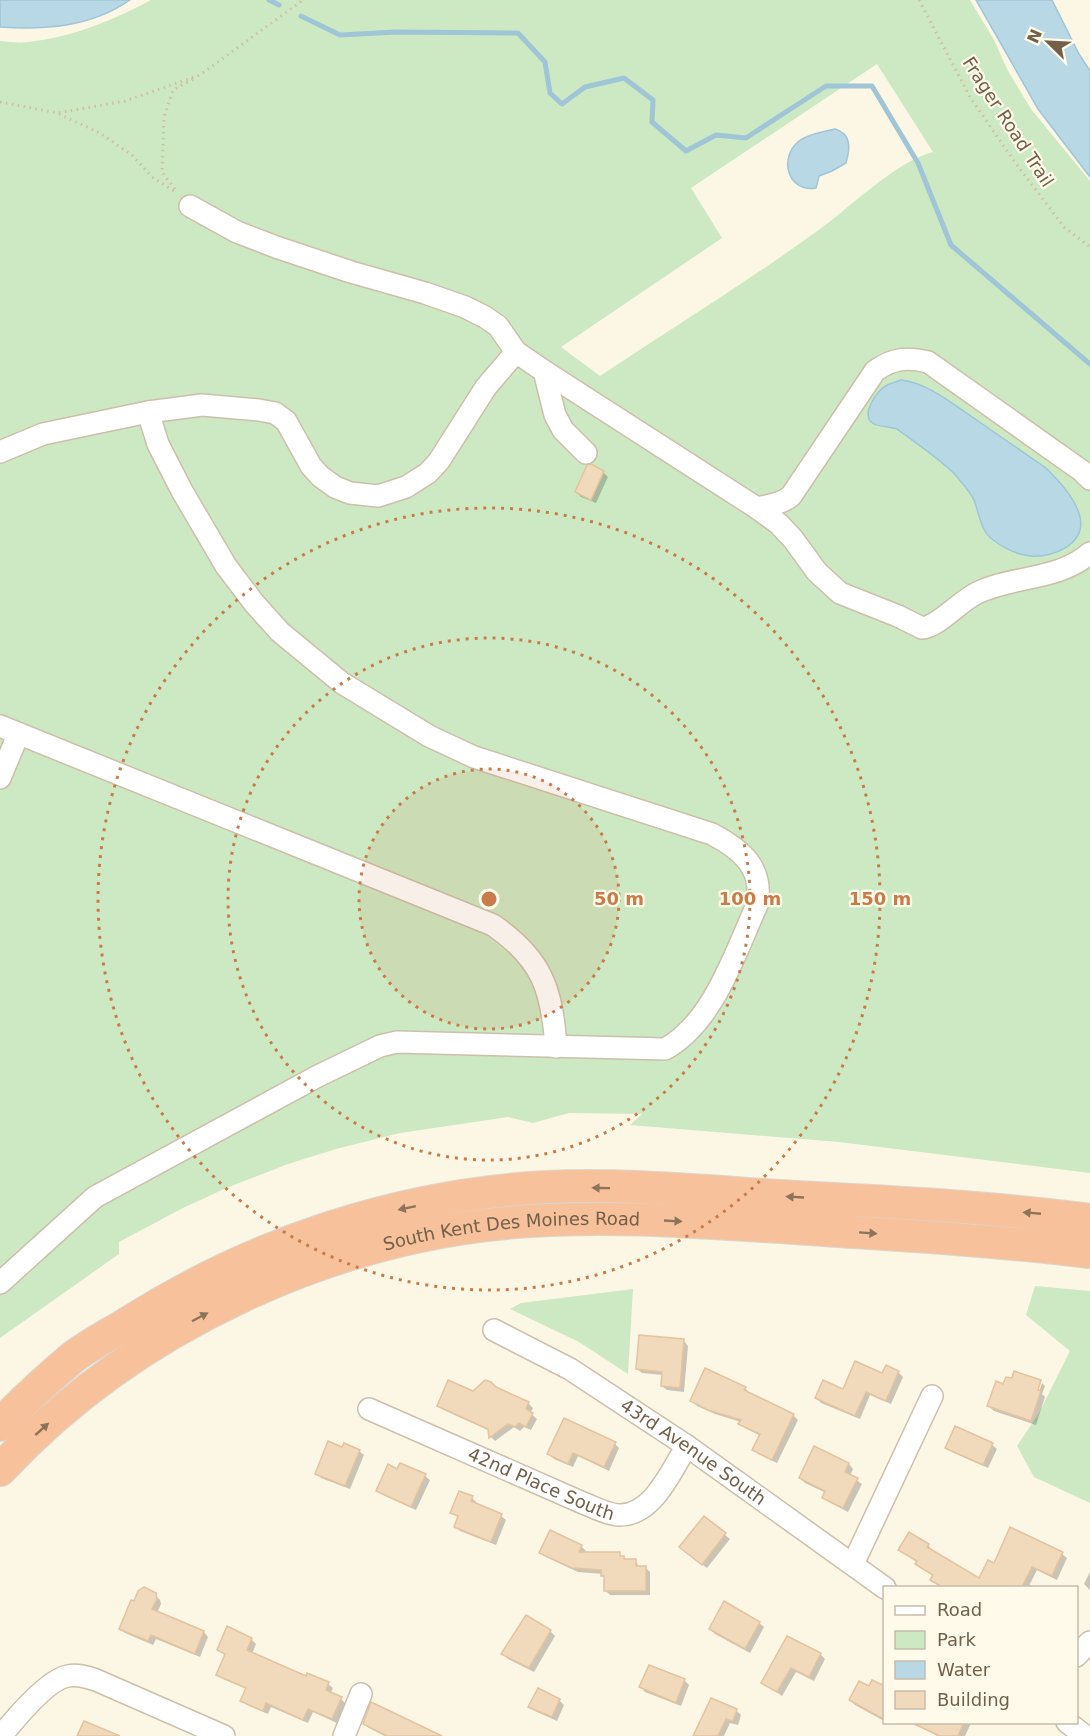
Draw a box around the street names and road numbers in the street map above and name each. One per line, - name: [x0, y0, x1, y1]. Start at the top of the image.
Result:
- street label: Frager Road Trail: [959, 53, 1058, 191]
- street label: South Kent Des Moines Road: [381, 1208, 641, 1255]
- street label: 43rd Avenue South: [617, 1394, 770, 1509]
- street label: 42nd Place South: [465, 1443, 617, 1524]

